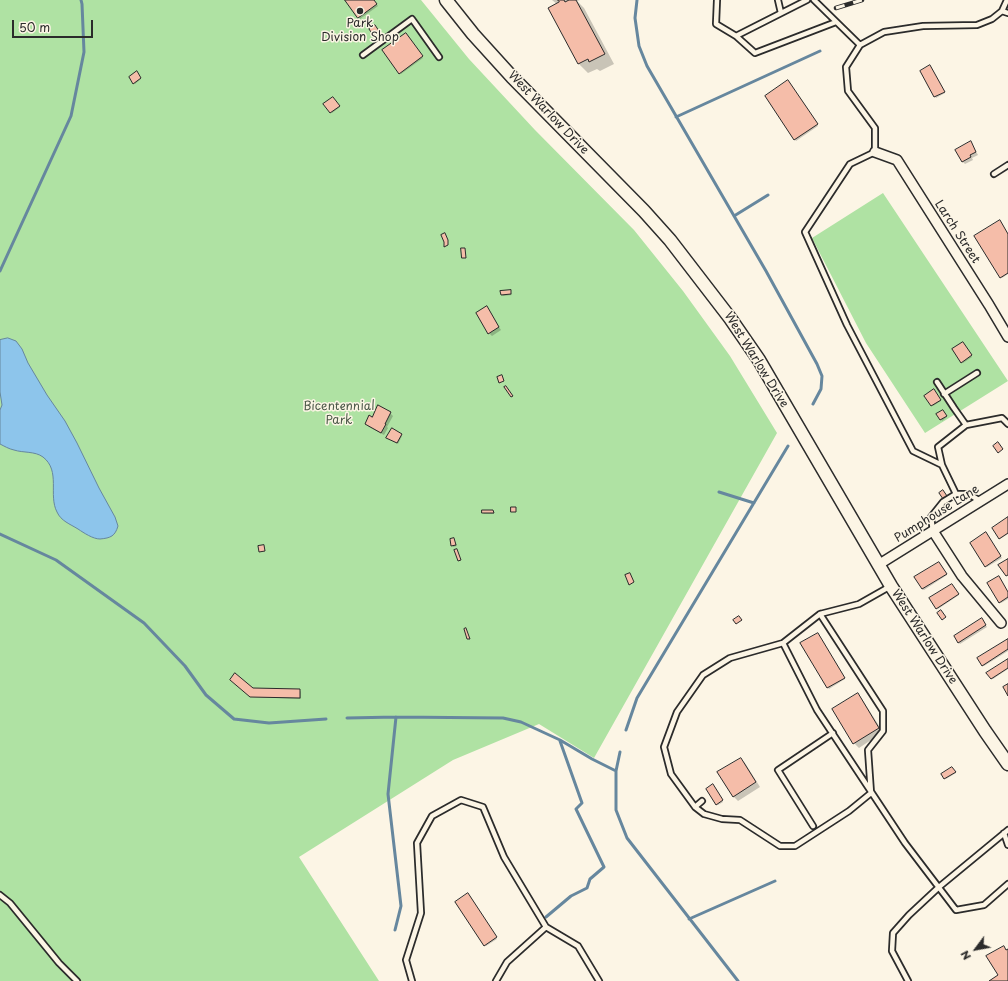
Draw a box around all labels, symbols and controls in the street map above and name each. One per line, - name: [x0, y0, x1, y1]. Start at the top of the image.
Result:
- marker: Park Division Shop: [355, 6, 365, 16]
- scale bar: [14, 12, 95, 38]
- place label: Park Division Shop: [321, 17, 399, 45]
- text: 50 m: [19, 18, 50, 36]
- street label: West Warlow Drive: [505, 68, 591, 158]
- street label: Larch Street: [931, 198, 983, 266]
- street label: West Warlow Drive: [721, 310, 791, 410]
- park label: Bicentennial Park: [303, 400, 375, 428]
- street label: Pumphouse Lane: [892, 482, 982, 546]
- street label: West Warlow Drive: [888, 587, 960, 687]
- north arrow: [956, 929, 996, 969]
- text: N: [956, 947, 975, 964]

